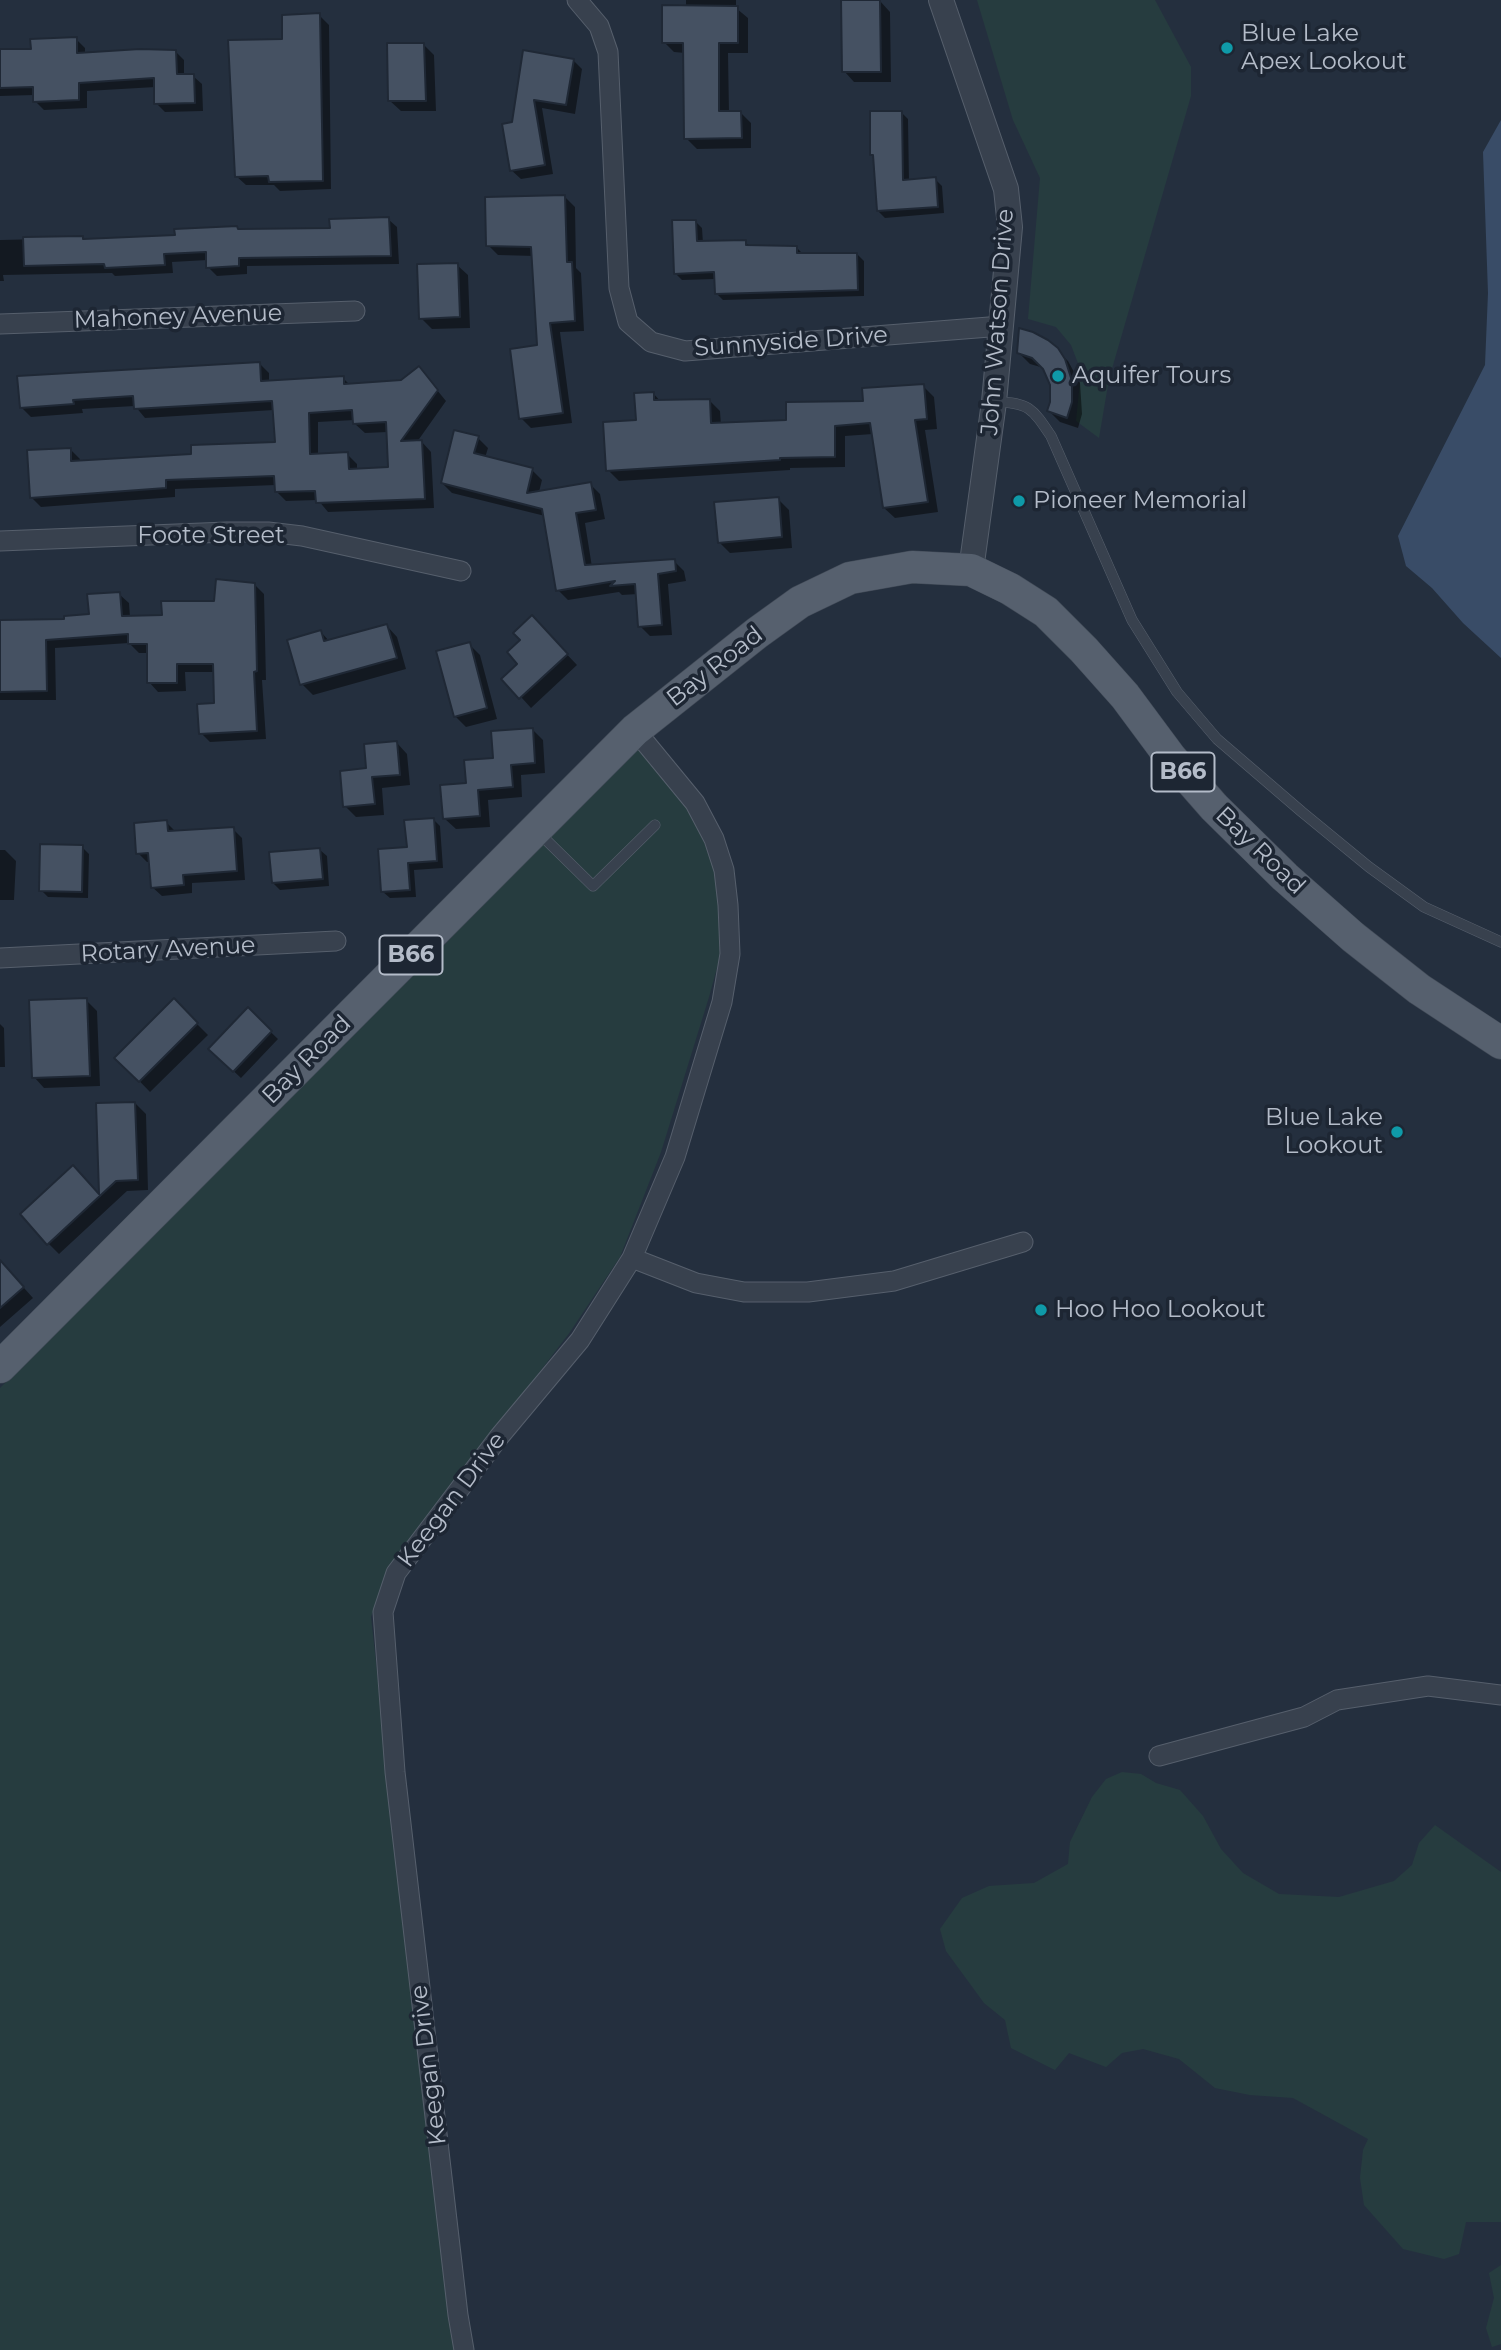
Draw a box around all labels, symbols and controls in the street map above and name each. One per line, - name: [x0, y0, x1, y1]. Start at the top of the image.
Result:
- place label: Blue Lake Apex Lookout: [1241, 20, 1407, 76]
- marker: Blue Lake Apex Lookout: [1219, 40, 1235, 56]
- street label: John Watson Drive: [976, 208, 1020, 436]
- street label: Mahoney Avenue: [73, 299, 283, 335]
- street label: Sunnyside Drive: [693, 321, 889, 363]
- place label: Aquifer Tours: [1072, 362, 1231, 390]
- marker: Aquifer Tours: [1050, 368, 1066, 384]
- place label: Pioneer Memorial: [1033, 487, 1247, 515]
- marker: Pioneer Memorial: [1011, 493, 1027, 509]
- street label: Foote Street: [137, 522, 285, 550]
- street label: Bay Road: [661, 621, 769, 713]
- road number: B66: [1152, 752, 1214, 792]
- street label: Bay Road: [1209, 801, 1311, 901]
- street label: Rotary Avenue: [80, 931, 256, 969]
- road number: B66: [380, 936, 442, 974]
- street label: Bay Road: [257, 1010, 357, 1110]
- place label: Blue Lake Lookout: [1265, 1104, 1383, 1160]
- marker: Blue Lake Lookout: [1389, 1124, 1405, 1140]
- place label: Hoo Hoo Lookout: [1055, 1296, 1266, 1324]
- marker: Hoo Hoo Lookout: [1033, 1302, 1049, 1318]
- street label: Keegan Drive: [392, 1427, 512, 1573]
- street label: Keegan Drive: [405, 1983, 453, 2147]

